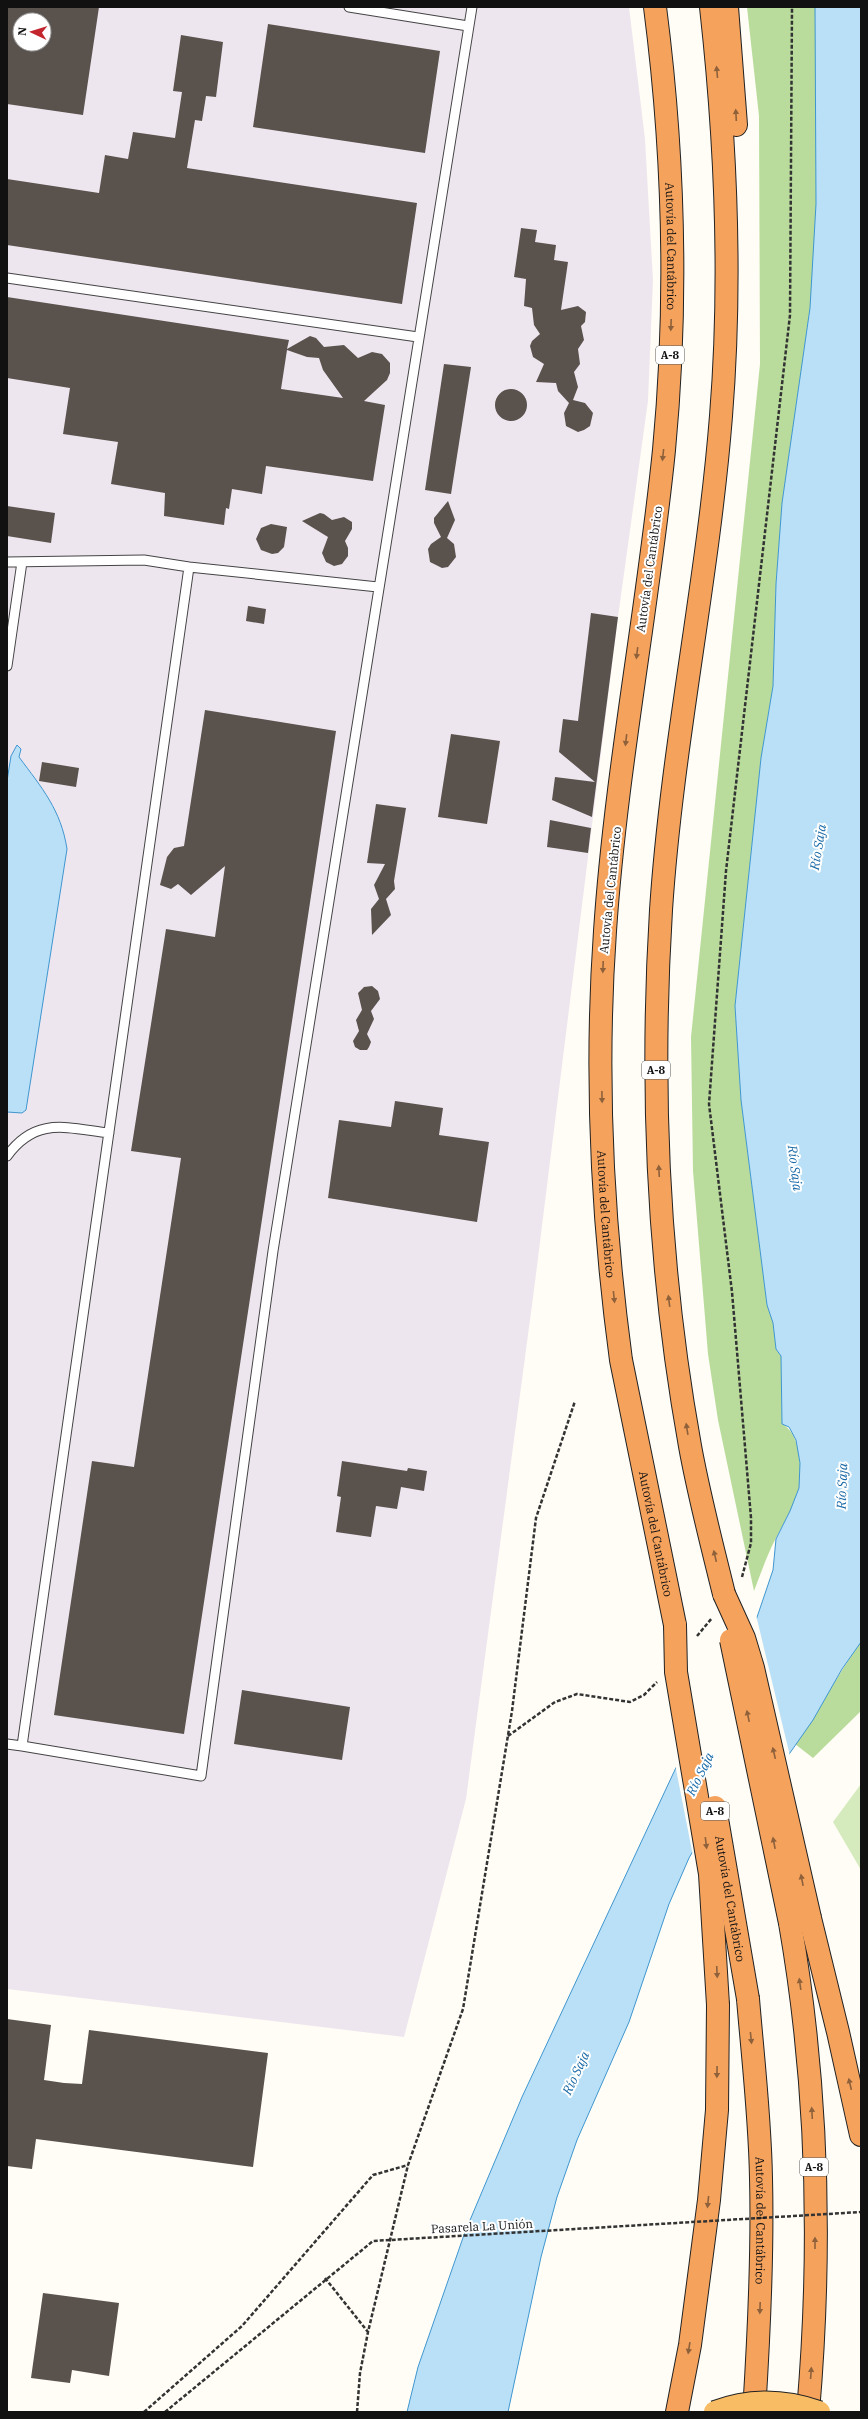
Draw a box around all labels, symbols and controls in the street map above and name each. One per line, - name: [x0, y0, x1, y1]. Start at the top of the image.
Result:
- north arrow: [12, 12, 52, 52]
- text: N: [15, 26, 29, 36]
- one-way arrow: [714, 66, 720, 78]
- one-way arrow: [732, 109, 739, 121]
- street label: Autovía del Cantábrico: [663, 182, 680, 311]
- one-way arrow: [668, 319, 674, 332]
- road number: A-8: [656, 346, 684, 364]
- one-way arrow: [660, 449, 666, 461]
- street label: Autovía del Cantábrico: [633, 505, 665, 633]
- one-way arrow: [634, 647, 640, 659]
- one-way arrow: [623, 734, 629, 747]
- water label: Río Saja: [806, 823, 830, 872]
- street label: Autovía del Cantábrico: [596, 826, 624, 954]
- one-way arrow: [600, 961, 606, 974]
- road number: A-8: [642, 1061, 670, 1079]
- one-way arrow: [599, 1091, 605, 1104]
- water label: Río Saja: [784, 1143, 806, 1192]
- street label: Autovía del Cantábrico: [595, 1150, 619, 1279]
- one-way arrow: [656, 1164, 662, 1177]
- one-way arrow: [610, 1291, 617, 1303]
- one-way arrow: [666, 1295, 672, 1307]
- one-way arrow: [684, 1423, 690, 1435]
- water label: Río Saja: [833, 1463, 851, 1510]
- street label: Autovía del Cantábrico: [636, 1470, 677, 1598]
- one-way arrow: [711, 1550, 717, 1563]
- one-way arrow: [744, 1710, 750, 1722]
- one-way arrow: [771, 1747, 777, 1759]
- water label: Río Saja: [682, 1750, 718, 1799]
- road number: A-8: [701, 1802, 729, 1820]
- street label: Autovía del Cantábrico: [713, 1834, 749, 1963]
- one-way arrow: [703, 1837, 709, 1849]
- one-way arrow: [771, 1837, 777, 1849]
- one-way arrow: [799, 1874, 805, 1886]
- one-way arrow: [713, 1966, 720, 1978]
- one-way arrow: [797, 1978, 803, 1990]
- one-way arrow: [748, 2032, 755, 2044]
- water label: Río Saja: [558, 2049, 593, 2098]
- one-way arrow: [714, 2066, 721, 2078]
- one-way arrow: [847, 2077, 853, 2090]
- one-way arrow: [808, 2107, 815, 2119]
- street label: Autovía del Cantábrico: [753, 2156, 769, 2285]
- road number: A-8: [800, 2158, 828, 2176]
- one-way arrow: [705, 2196, 712, 2208]
- street label: Pasarela La Unión: [431, 2216, 534, 2236]
- one-way arrow: [812, 2236, 818, 2249]
- one-way arrow: [756, 2302, 763, 2314]
- one-way arrow: [686, 2342, 692, 2354]
- one-way arrow: [807, 2367, 814, 2379]

